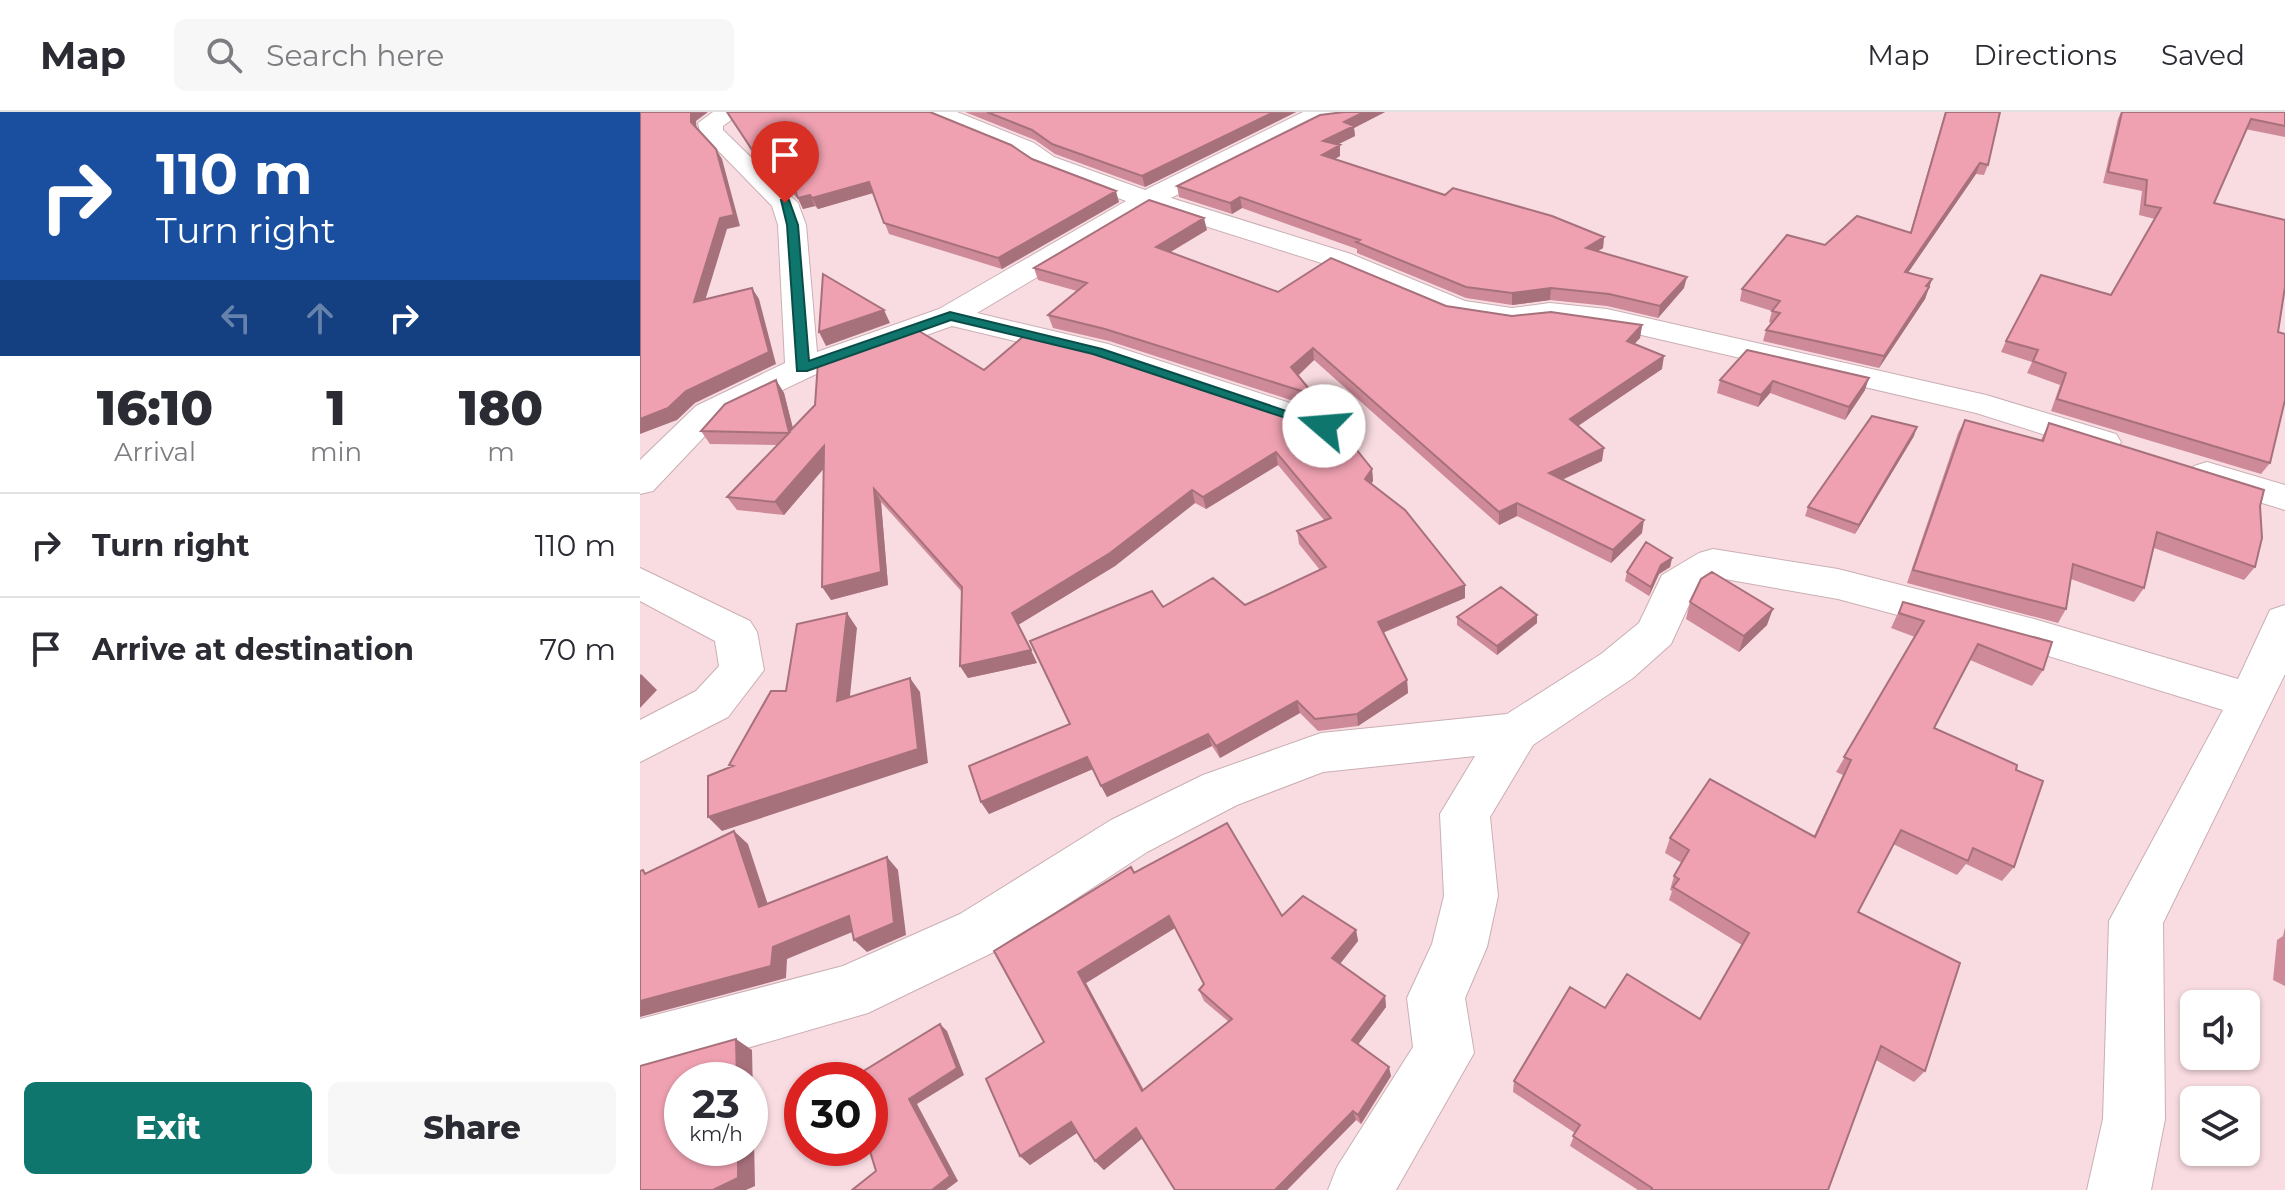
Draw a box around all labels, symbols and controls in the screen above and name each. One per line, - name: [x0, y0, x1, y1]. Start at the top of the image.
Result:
- search box: [174, 19, 734, 91]
- text: Map: [40, 32, 126, 79]
- icon: search: [202, 33, 246, 77]
- text: Search here: [266, 37, 444, 74]
- text: Map: [1867, 38, 1929, 72]
- text: Directions: [1973, 38, 2117, 72]
- text: Saved: [2161, 38, 2245, 72]
- pin: [751, 121, 819, 203]
- icon: arrive: [763, 133, 807, 177]
- text: 110 m: [156, 140, 313, 208]
- icon: right: [24, 144, 128, 248]
- text: Turn right: [156, 208, 336, 252]
- icon: left: [214, 296, 258, 340]
- icon: ahead: [298, 296, 342, 340]
- icon: right: [382, 296, 426, 340]
- text: 16:10: [97, 379, 213, 437]
- text: 1: [326, 379, 346, 437]
- text: 180: [459, 379, 543, 437]
- position arrow: [1282, 384, 1366, 468]
- text: Arrival: [114, 436, 196, 468]
- text: min: [310, 436, 362, 468]
- text: m: [487, 436, 515, 468]
- icon: right: [24, 523, 68, 567]
- text: Turn right: [92, 527, 249, 564]
- text: 110 m: [535, 527, 616, 564]
- icon: arrive: [24, 627, 68, 671]
- text: Arrive at destination: [92, 631, 414, 668]
- text: 70 m: [539, 631, 616, 668]
- map controls: [2180, 990, 2260, 1166]
- button: sound: [2180, 990, 2260, 1070]
- speed limit sign: 30: [784, 1062, 888, 1166]
- text: 23: [692, 1079, 740, 1128]
- button: Exit: [24, 1082, 312, 1174]
- button: Share: [328, 1082, 616, 1174]
- button: layers: [2180, 1086, 2260, 1166]
- text: km/h: [689, 1122, 743, 1146]

